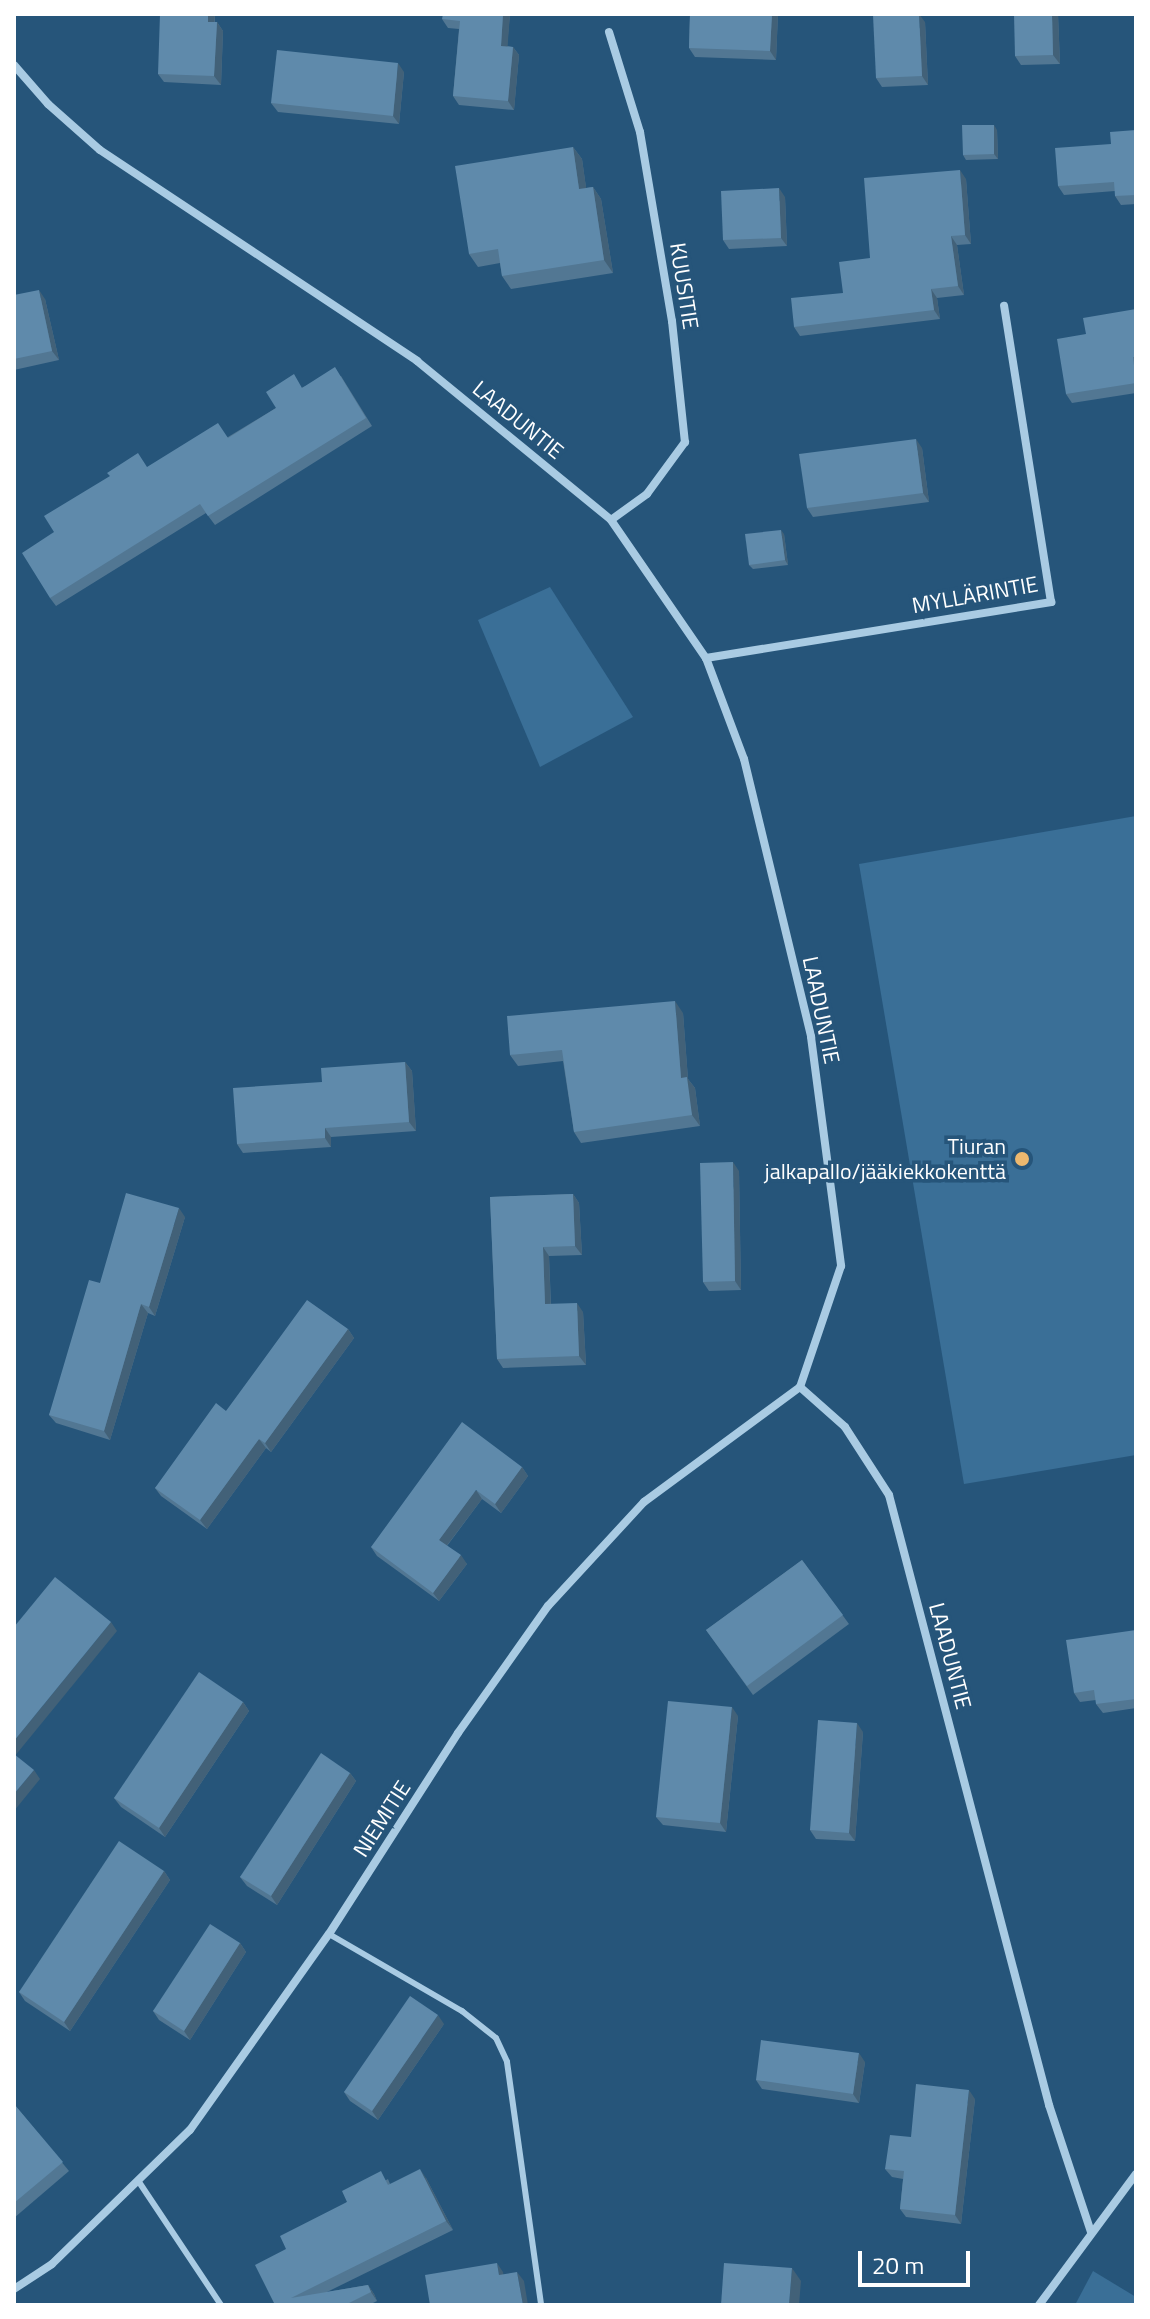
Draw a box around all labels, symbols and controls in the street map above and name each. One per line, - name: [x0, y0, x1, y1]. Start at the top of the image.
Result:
- street label: KUUSITIE: [664, 241, 704, 331]
- street label: LAADUNTIE: [467, 375, 569, 465]
- street label: MYLLÄRINTIE: [910, 571, 1040, 619]
- street label: LAADUNTIE: [797, 954, 845, 1066]
- place label: Tiuran jalkapallo/jääkiekkokenttä: [765, 1133, 1006, 1184]
- marker: Tiuran jalkapallo/jääkiekkokenttä: [1013, 1150, 1031, 1168]
- street label: LAADUNTIE: [923, 1600, 977, 1712]
- street label: NIEMITIE: [348, 1776, 416, 1862]
- scale bar: [862, 2235, 974, 2285]
- text: 20 m: [872, 2247, 924, 2283]

